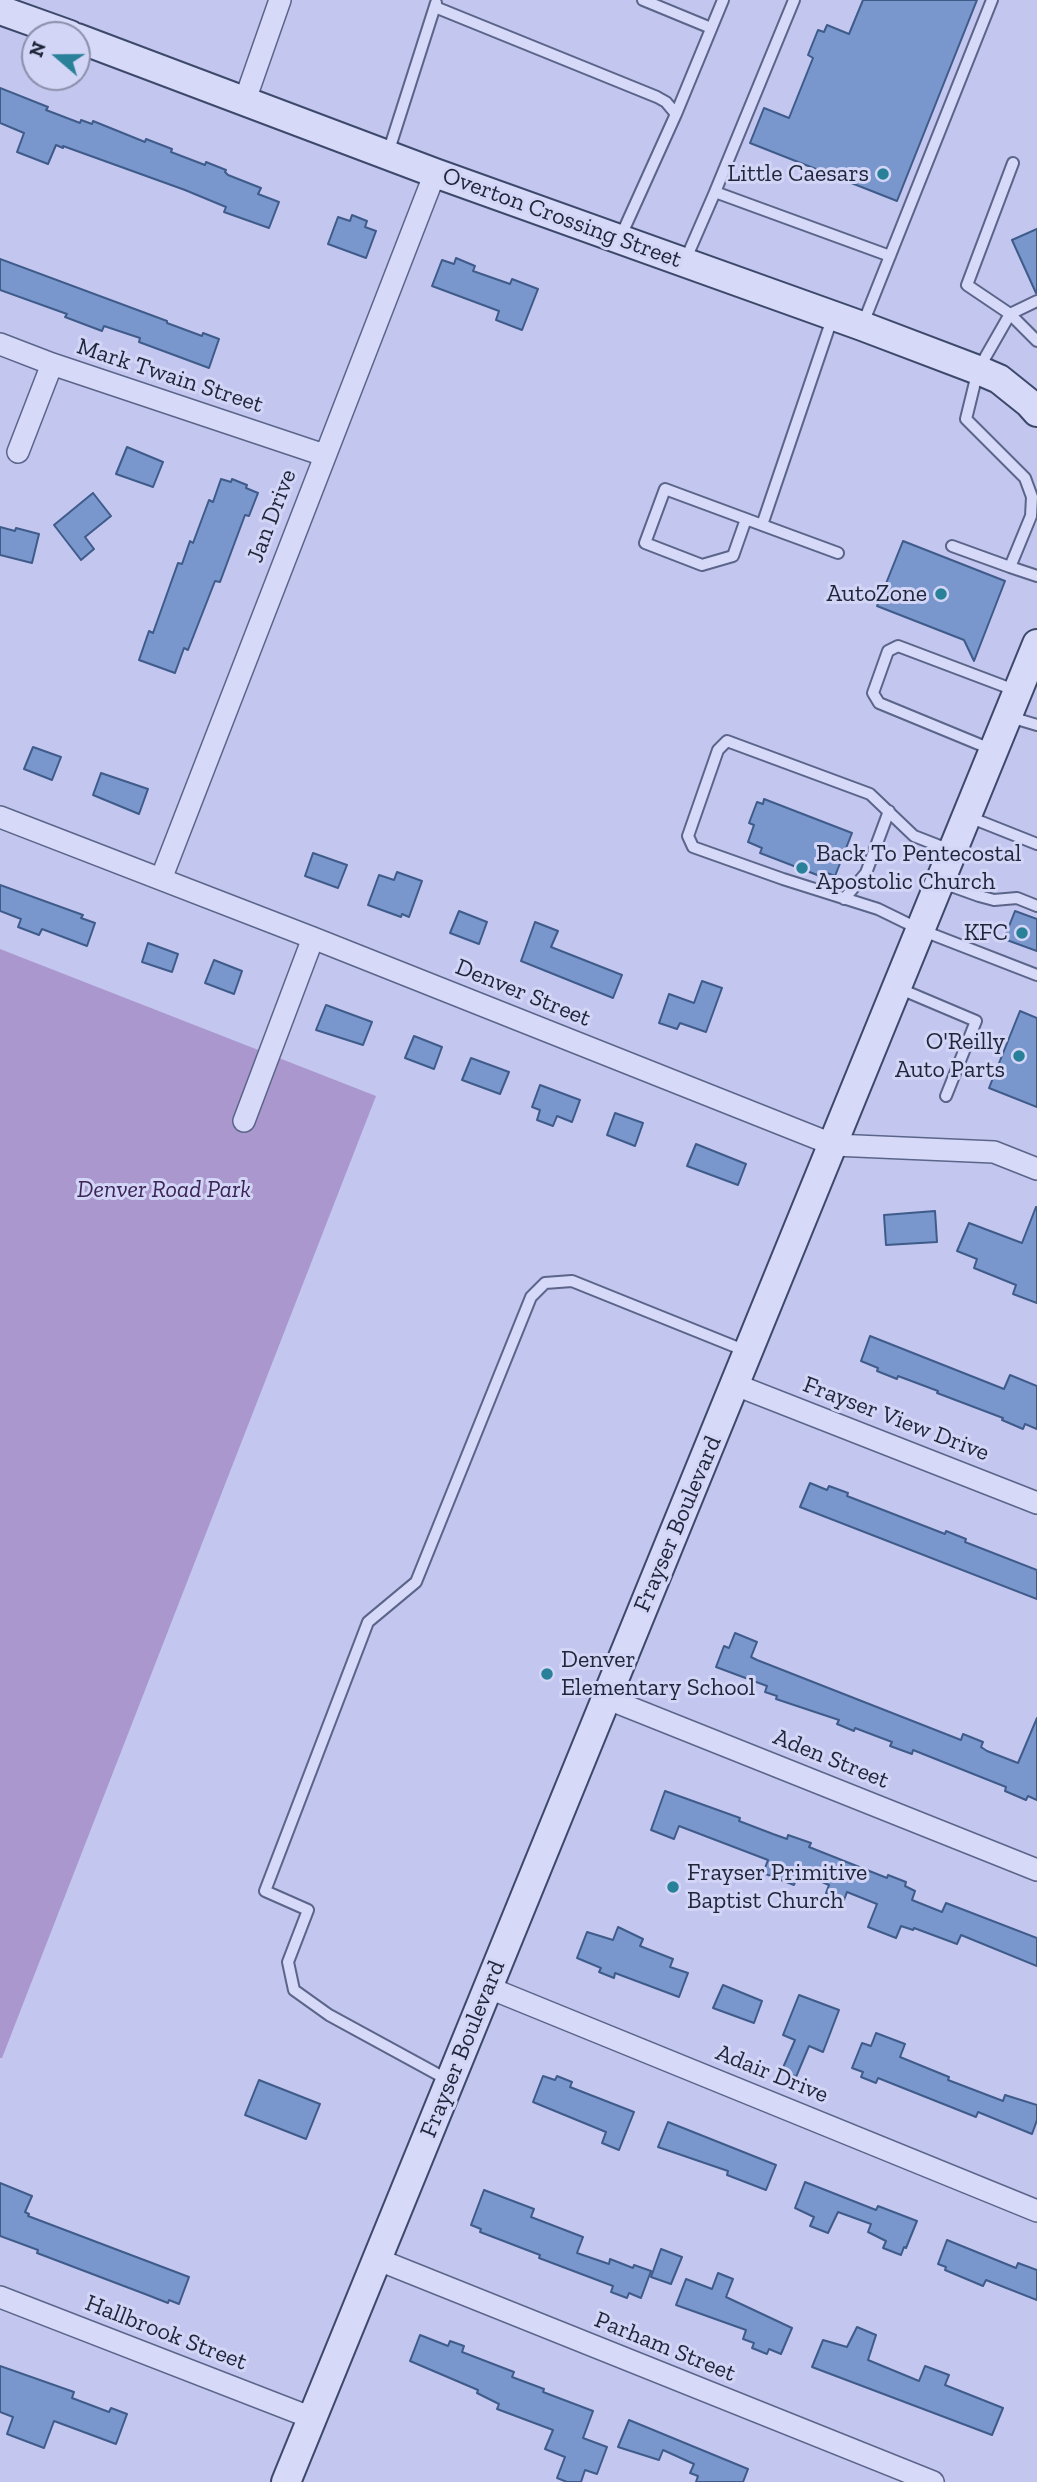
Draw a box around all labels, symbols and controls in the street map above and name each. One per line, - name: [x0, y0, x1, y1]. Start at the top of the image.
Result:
- north arrow: [21, 21, 91, 91]
- text: N: [24, 39, 51, 60]
- place label: Little Caesars: [727, 160, 869, 188]
- street label: Overton Crossing Street: [439, 161, 685, 275]
- marker: Little Caesars: [875, 166, 891, 182]
- street label: Mark Twain Street: [73, 332, 267, 420]
- street label: Jan Drive: [241, 465, 303, 567]
- place label: AutoZone: [826, 580, 927, 608]
- marker: AutoZone: [933, 586, 949, 602]
- place label: Back To Pentecostal Apostolic Church: [816, 840, 1021, 896]
- marker: Back To Pentecostal Apostolic Church: [794, 860, 810, 876]
- place label: KFC: [964, 919, 1008, 947]
- marker: KFC: [1014, 925, 1030, 941]
- street label: Denver Street: [451, 953, 595, 1033]
- place label: O'Reilly Auto Parts: [895, 1028, 1005, 1084]
- marker: O'Reilly Auto Parts: [1011, 1048, 1027, 1064]
- park label: Denver Road Park: [77, 1176, 251, 1204]
- street label: Frayser View Drive: [799, 1370, 993, 1468]
- street label: Frayser Boulevard: [628, 1432, 728, 1616]
- place label: Denver Elementary School: [561, 1646, 755, 1702]
- marker: Denver Elementary School: [539, 1666, 555, 1682]
- street label: Aden Street: [769, 1723, 893, 1795]
- place label: Frayser Primitive Baptist Church: [687, 1859, 867, 1915]
- marker: Frayser Primitive Baptist Church: [665, 1879, 681, 1895]
- street label: Frayser Boulevard: [414, 1956, 512, 2142]
- street label: Adair Drive: [712, 2038, 832, 2110]
- street label: Hallbrook Street: [81, 2289, 251, 2377]
- street label: Parham Street: [590, 2306, 740, 2388]

